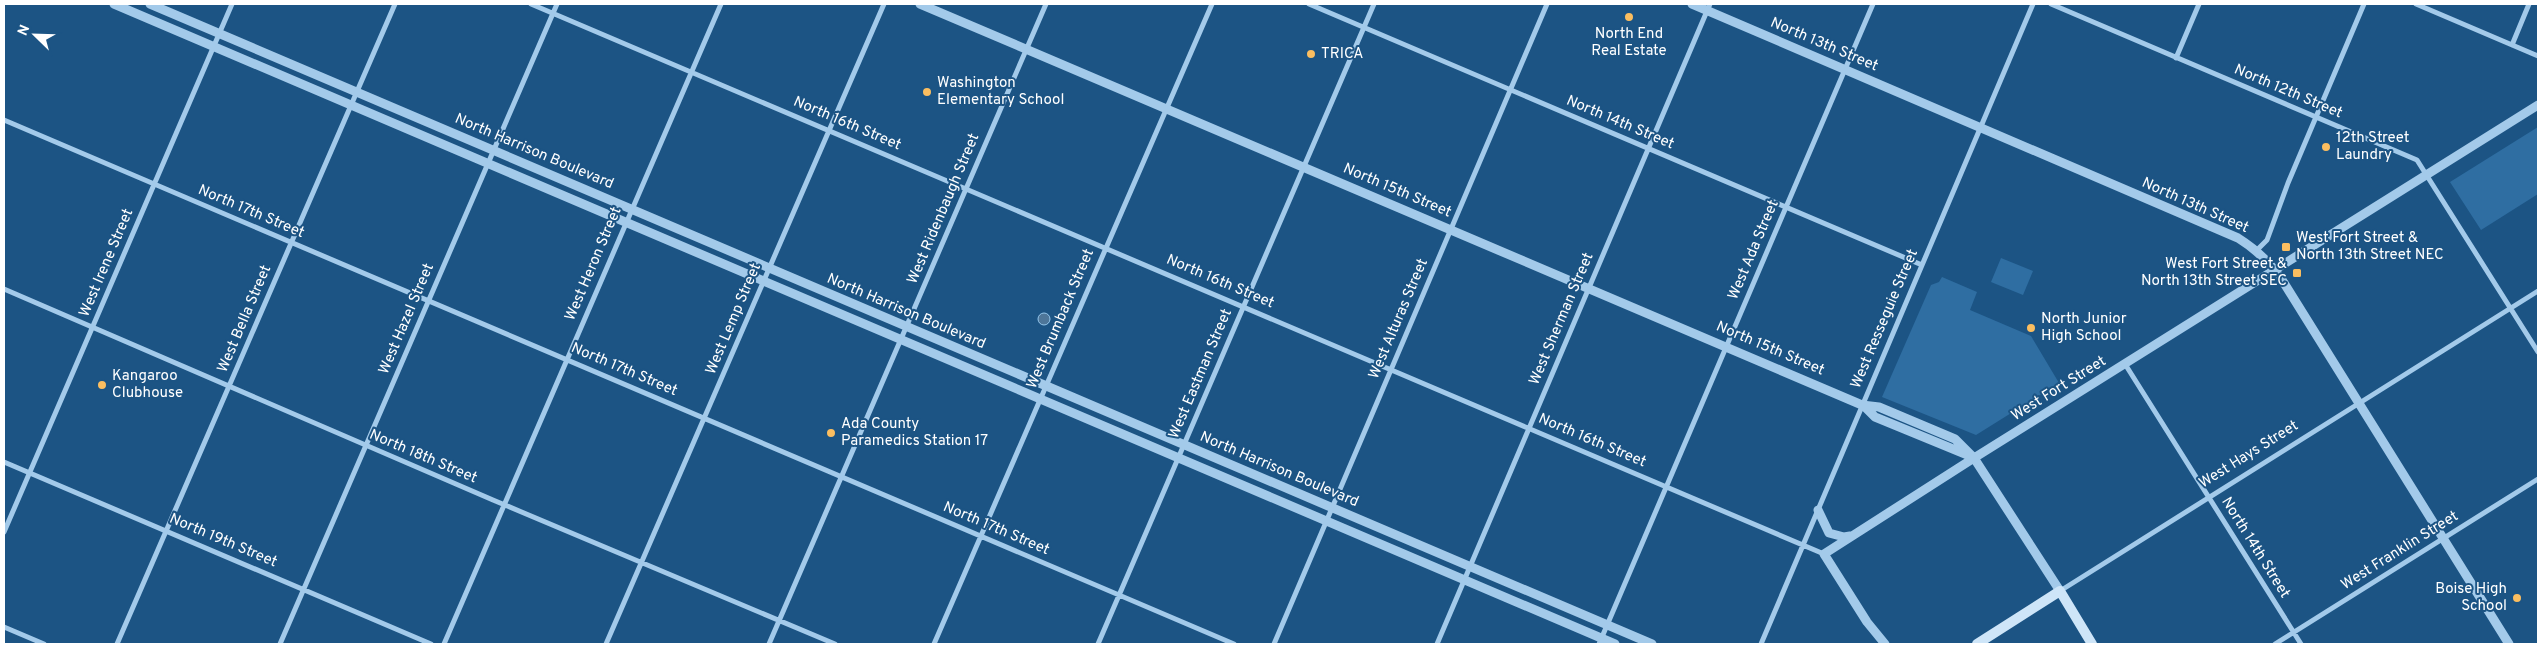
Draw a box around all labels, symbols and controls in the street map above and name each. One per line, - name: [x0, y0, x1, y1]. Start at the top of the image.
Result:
- north arrow: [10, 10, 60, 60]
- marker: North End Real Estate: [1623, 11, 1635, 23]
- street label: North 13th Street: [1767, 14, 1881, 76]
- text: N: [15, 23, 34, 38]
- place label: North End Real Estate: [1591, 25, 1667, 61]
- place label: TRICA: [1321, 45, 1364, 64]
- marker: TRICA: [1305, 48, 1317, 60]
- street label: North 12th Street: [2231, 61, 2345, 123]
- place label: Washington Elementary School: [937, 74, 1064, 110]
- marker: Washington Elementary School: [921, 86, 933, 98]
- street label: North 14th Street: [1563, 92, 1677, 154]
- street label: North 16th Street: [790, 93, 904, 155]
- street label: North Harrison Boulevard: [452, 110, 616, 194]
- place label: 12th Street Laundry: [2336, 129, 2409, 165]
- street label: West Ridenbaugh Street: [904, 131, 984, 287]
- marker: 12th Street Laundry: [2320, 141, 2332, 153]
- street label: North 15th Street: [1340, 160, 1454, 222]
- street label: North 13th Street: [2138, 174, 2252, 238]
- street label: North 17th Street: [195, 181, 307, 243]
- street label: West Ada Street: [1724, 197, 1784, 303]
- street label: West Heron Street: [561, 204, 627, 324]
- street label: West Irene Street: [76, 206, 138, 320]
- place label: West Fort Street & North 13th Street NEC: [2296, 229, 2444, 265]
- marker: West Fort Street & North 13th Street NEC: [2280, 241, 2292, 253]
- street label: West Brumback Street: [1023, 246, 1099, 392]
- street label: West Resseguie Street: [1847, 246, 1923, 392]
- street label: West Sherman Street: [1525, 250, 1599, 388]
- street label: North 16th Street: [1163, 251, 1277, 313]
- place label: West Fort Street & North 13th Street SEC: [2141, 255, 2287, 291]
- street label: West Alturas Street: [1365, 256, 1433, 382]
- street label: West Lemp Street: [702, 260, 766, 378]
- street label: West Hazel Street: [375, 261, 439, 377]
- street label: West Bella Street: [214, 262, 276, 376]
- marker: West Fort Street & North 13th Street SEC: [2291, 267, 2303, 279]
- street label: North Harrison Boulevard: [824, 270, 988, 354]
- street label: West Eastman Street: [1165, 306, 1237, 442]
- place label: North Junior High School: [2041, 310, 2127, 346]
- street label: North 15th Street: [1713, 318, 1827, 380]
- marker: North Junior High School: [2025, 322, 2037, 334]
- street label: North 17th Street: [568, 339, 680, 401]
- street label: West Fort Street: [2008, 352, 2110, 426]
- place label: Kangaroo Clubhouse: [112, 367, 183, 403]
- marker: Kangaroo Clubhouse: [96, 379, 108, 391]
- street label: North 16th Street: [1535, 410, 1649, 472]
- place label: Ada County Paramedics Station 17: [841, 415, 988, 451]
- street label: West Hays Street: [2196, 417, 2302, 493]
- street label: North 18th Street: [366, 426, 480, 488]
- marker: Ada County Paramedics Station 17: [825, 427, 837, 439]
- street label: North Harrison Boulevard: [1197, 428, 1361, 512]
- street label: North 14th Street: [2216, 494, 2294, 602]
- street label: North 17th Street: [940, 498, 1052, 560]
- street label: West Franklin Street: [2338, 507, 2462, 595]
- street label: North 19th Street: [166, 510, 280, 572]
- place label: Boise High School: [2435, 580, 2507, 616]
- marker: Boise High School: [2511, 592, 2523, 604]

